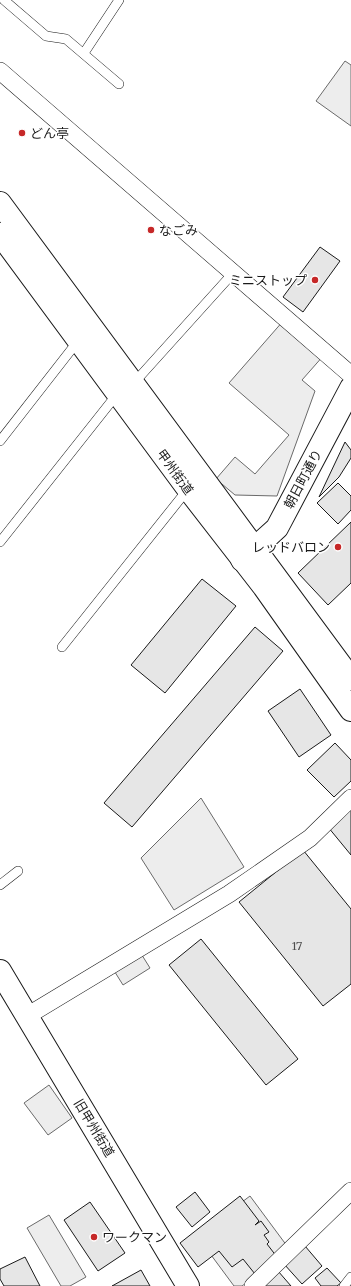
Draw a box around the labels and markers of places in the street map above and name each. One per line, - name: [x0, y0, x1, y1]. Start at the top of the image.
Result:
- place label: どん亭: [30, 125, 69, 142]
- marker: どん亭: [17, 128, 27, 138]
- place label: なごみ: [159, 222, 198, 239]
- marker: なごみ: [146, 225, 156, 235]
- place label: ミニストップ: [229, 272, 307, 289]
- marker: ミニストップ: [310, 275, 320, 285]
- place label: レッドバロン: [252, 539, 330, 556]
- marker: レッドバロン: [333, 542, 343, 552]
- place label: ワークマン: [102, 1229, 167, 1246]
- marker: ワークマン: [89, 1232, 99, 1242]

